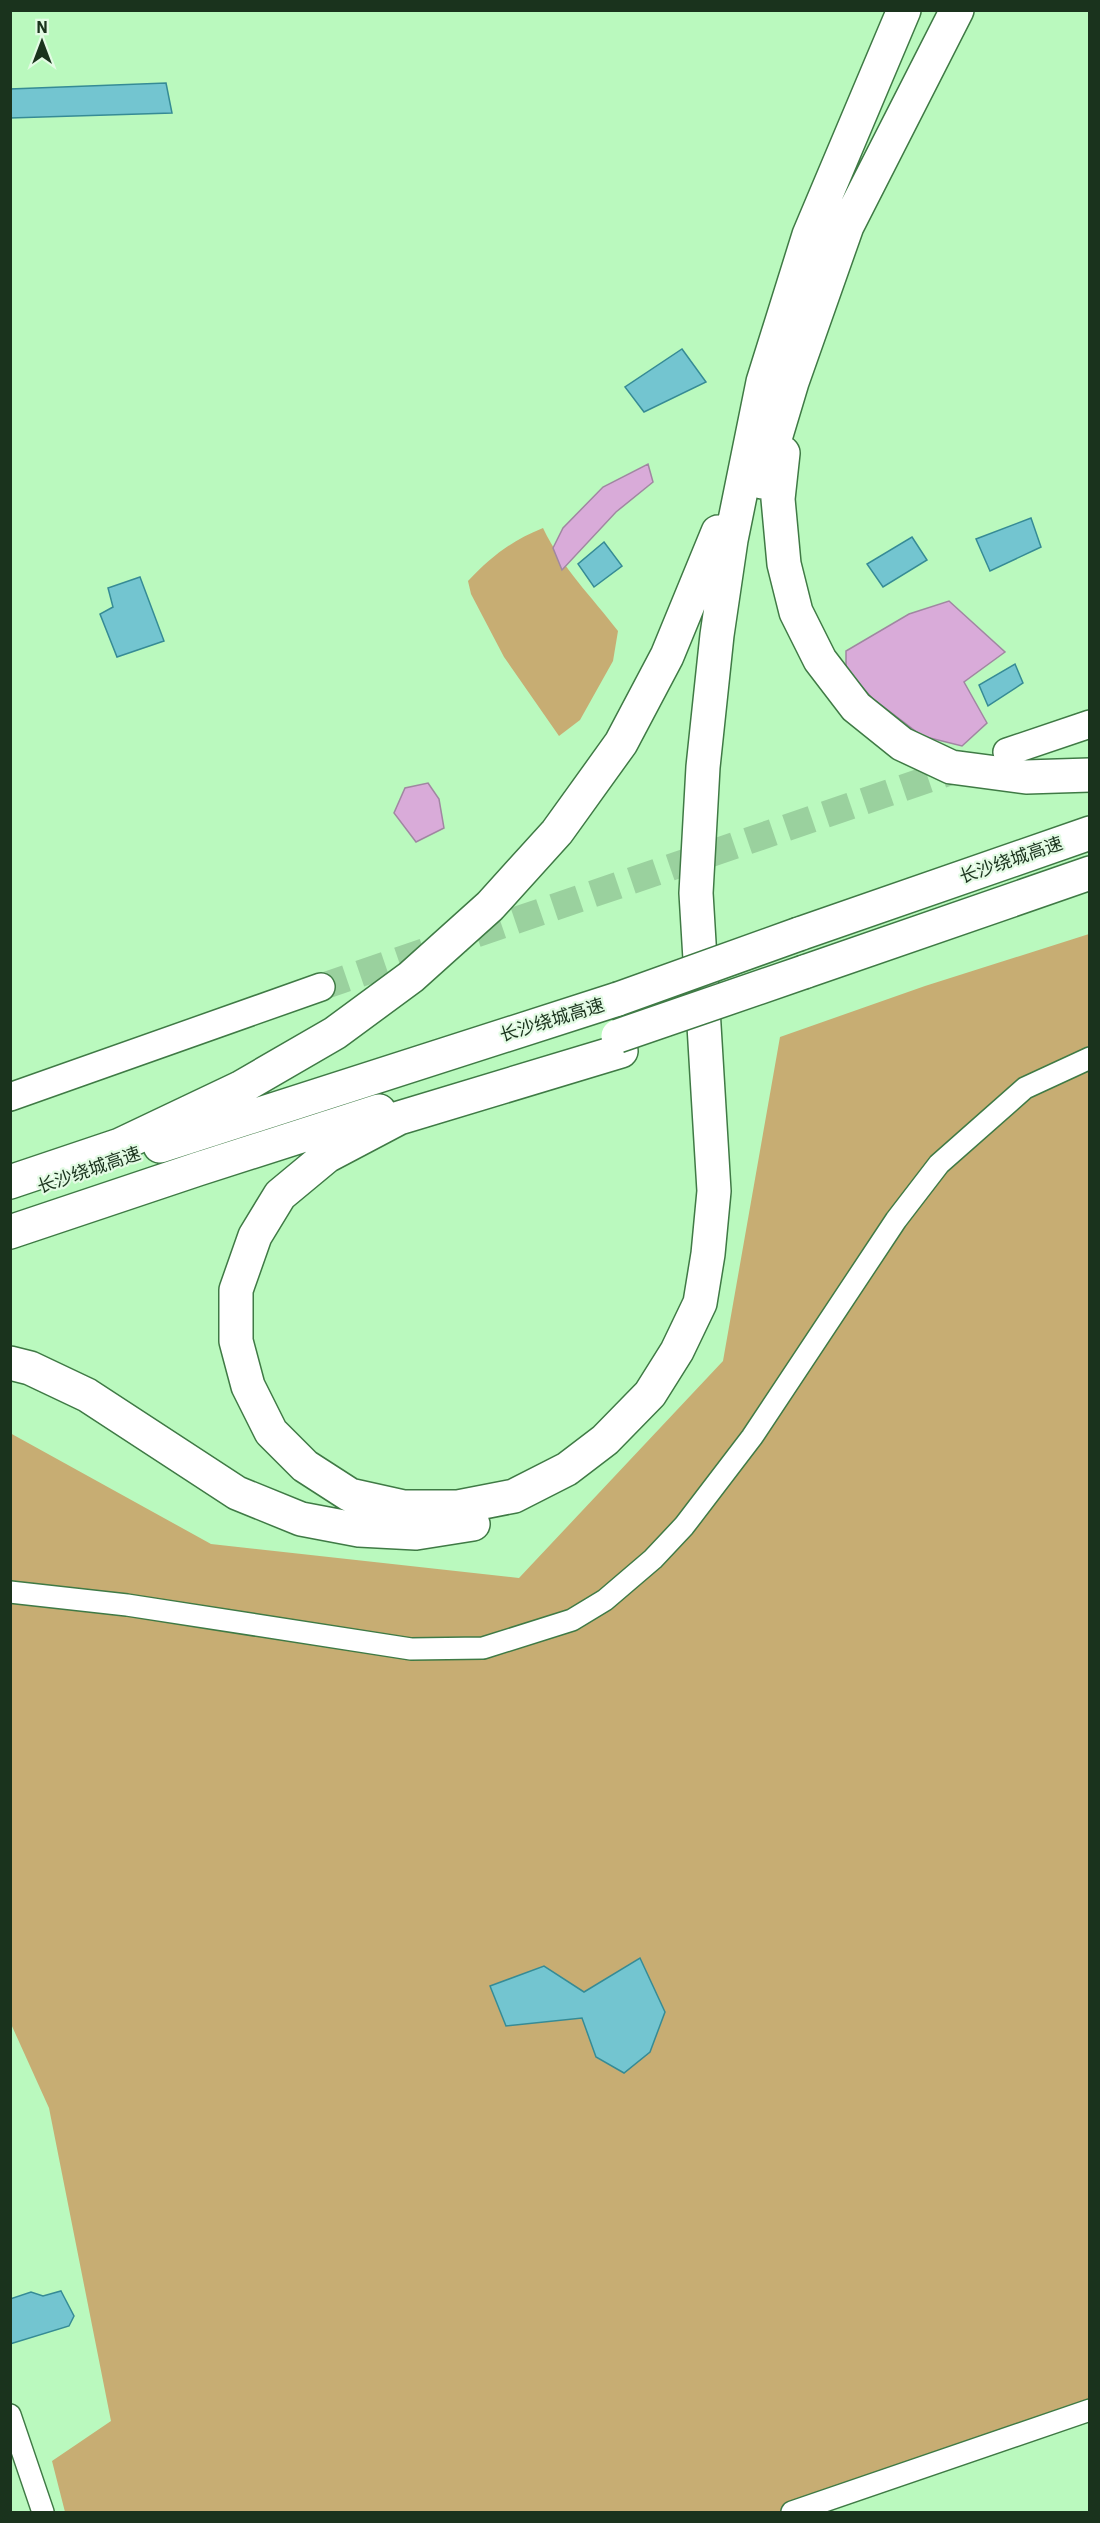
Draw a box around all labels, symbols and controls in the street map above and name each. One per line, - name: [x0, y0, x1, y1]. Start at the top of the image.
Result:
- north arrow: [12, 12, 72, 72]
- text: N: [36, 17, 48, 37]
- street label: 长沙绕城高速: [956, 831, 1066, 888]
- street label: 长沙绕城高速: [497, 993, 607, 1046]
- street label: 长沙绕城高速: [34, 1141, 144, 1198]

